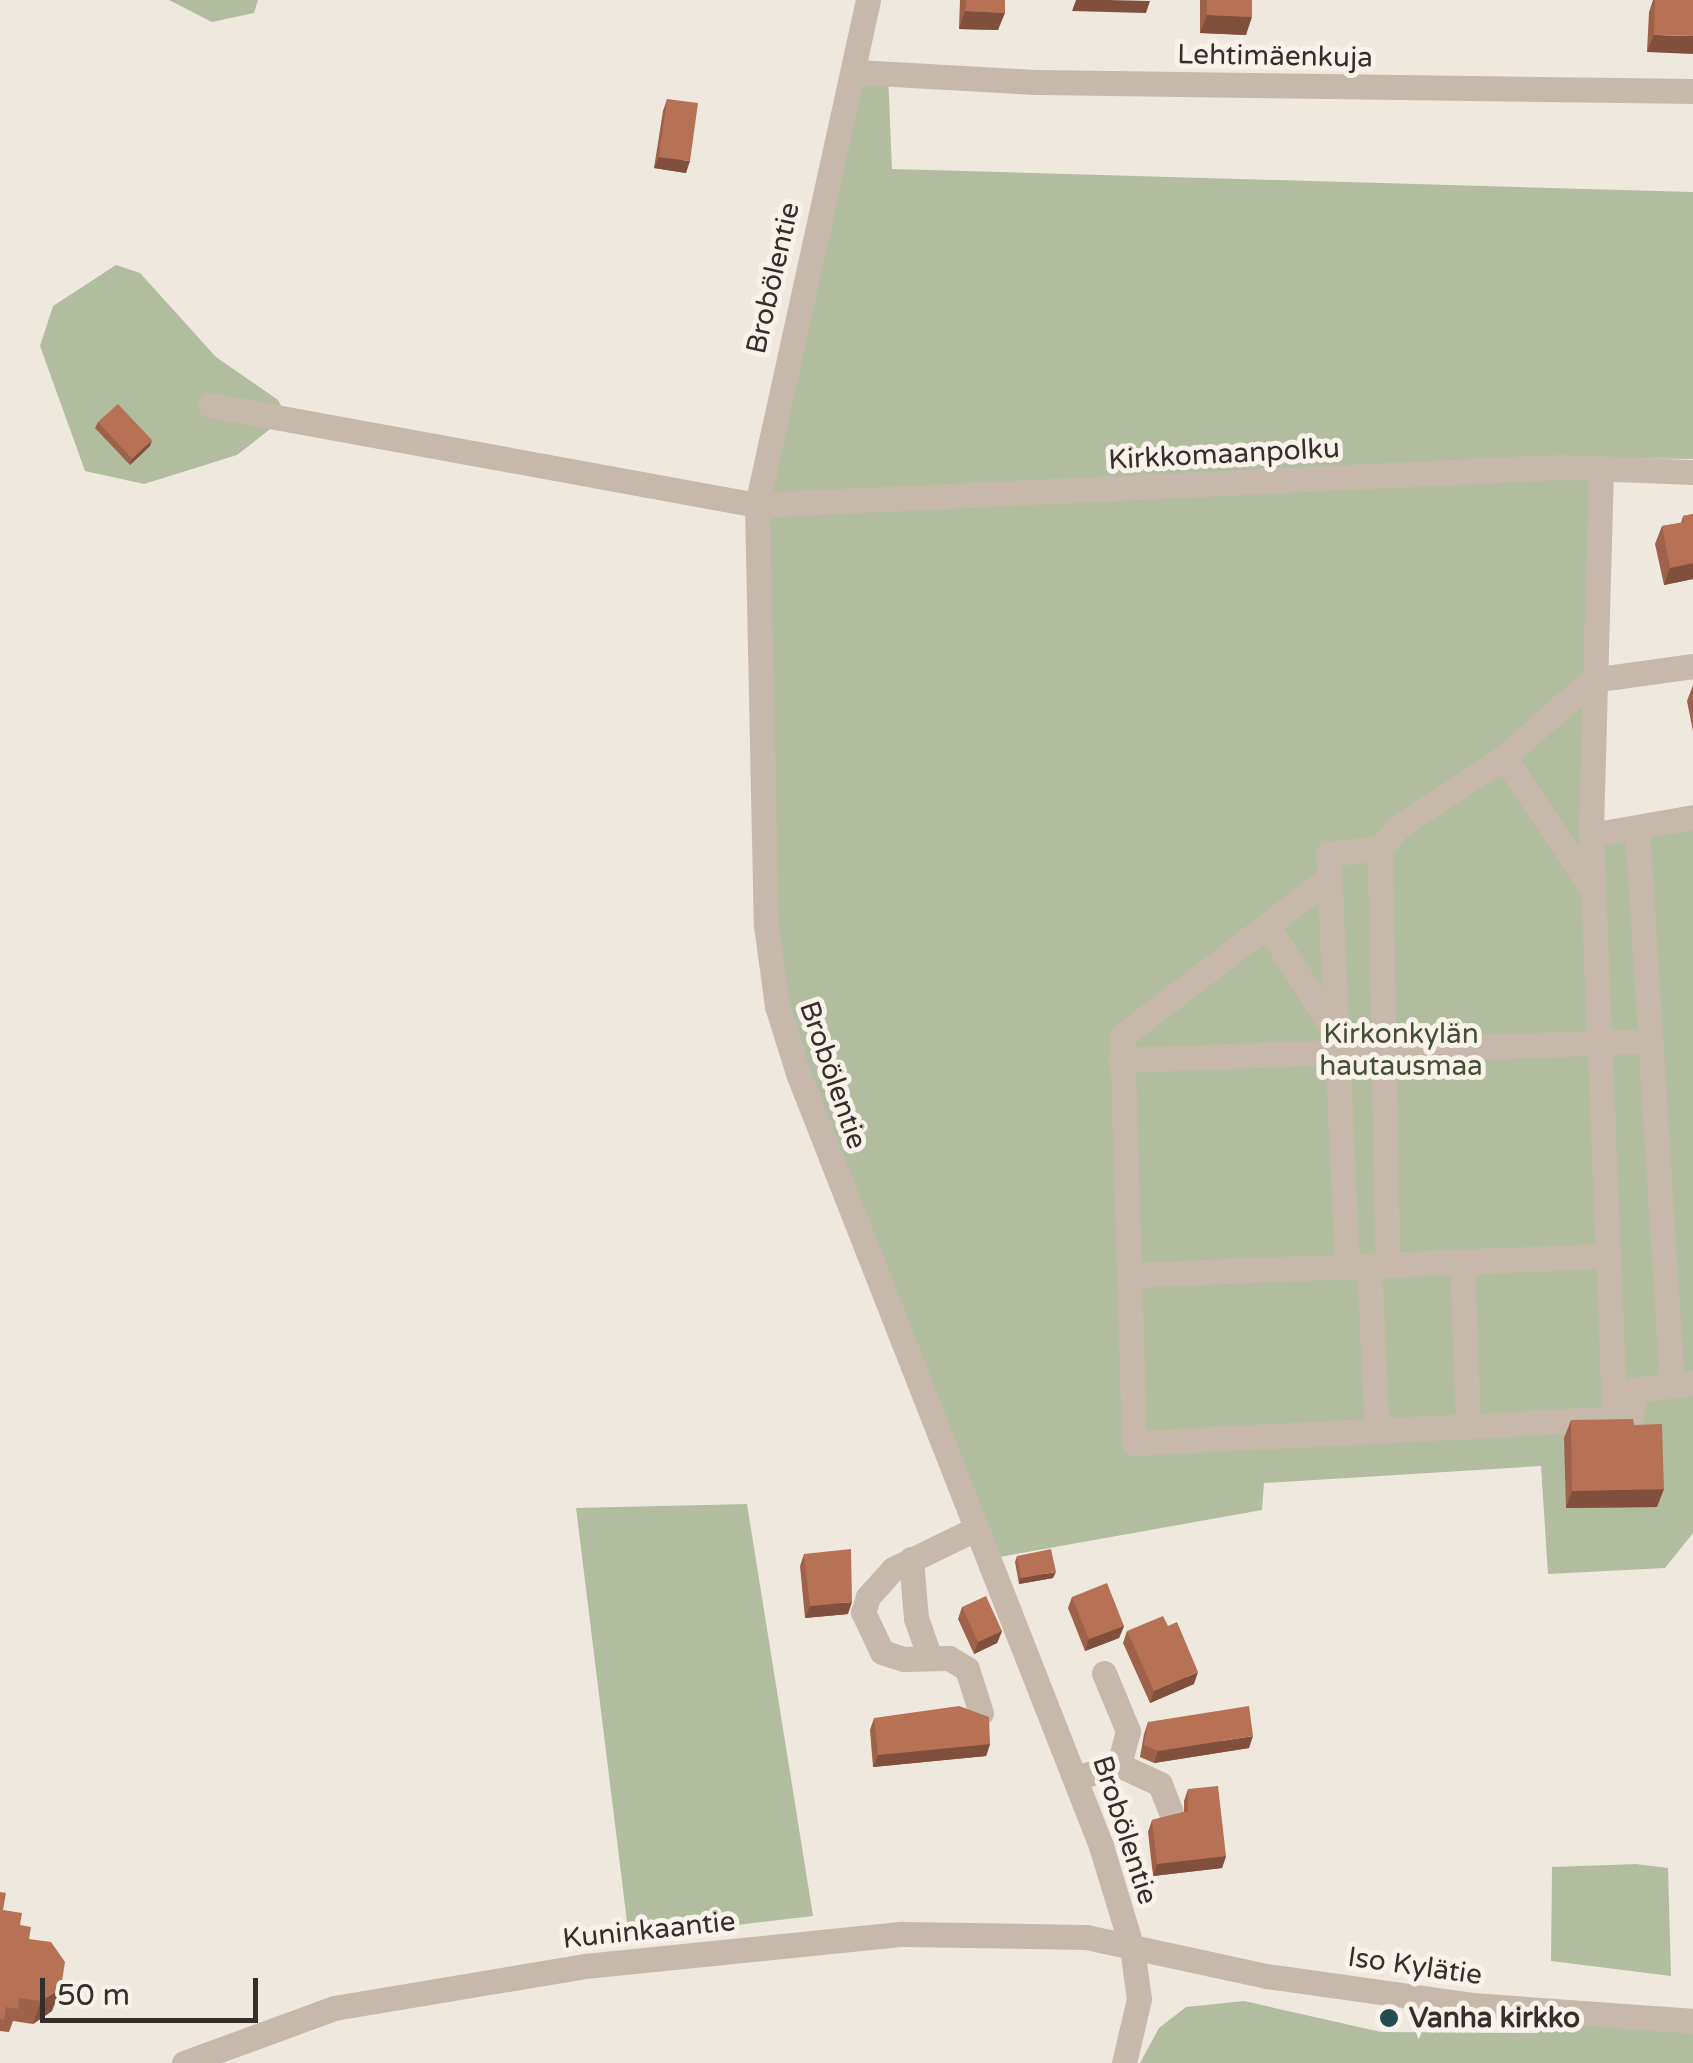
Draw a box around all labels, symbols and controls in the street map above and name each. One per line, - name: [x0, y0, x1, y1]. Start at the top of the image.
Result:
- street label: Lehtimäenkuja: [1177, 37, 1373, 75]
- street label: Brobölentie: [739, 199, 807, 357]
- street label: Kirkkomaanpolku: [1107, 431, 1341, 477]
- street label: Brobölentie: [792, 997, 874, 1153]
- park label: Kirkonkylän hautausmaa: [1319, 1017, 1483, 1083]
- street label: Brobölentie: [1085, 1751, 1165, 1909]
- street label: Kuninkaantie: [561, 1904, 737, 1956]
- street label: Iso Kylätie: [1346, 1940, 1484, 1992]
- scale bar: [45, 1958, 262, 2020]
- text: 50 m: [57, 1977, 130, 2014]
- place label: Vanha kirkko: [1409, 2001, 1580, 2035]
- marker: Vanha kirkko: [1378, 2007, 1400, 2029]

